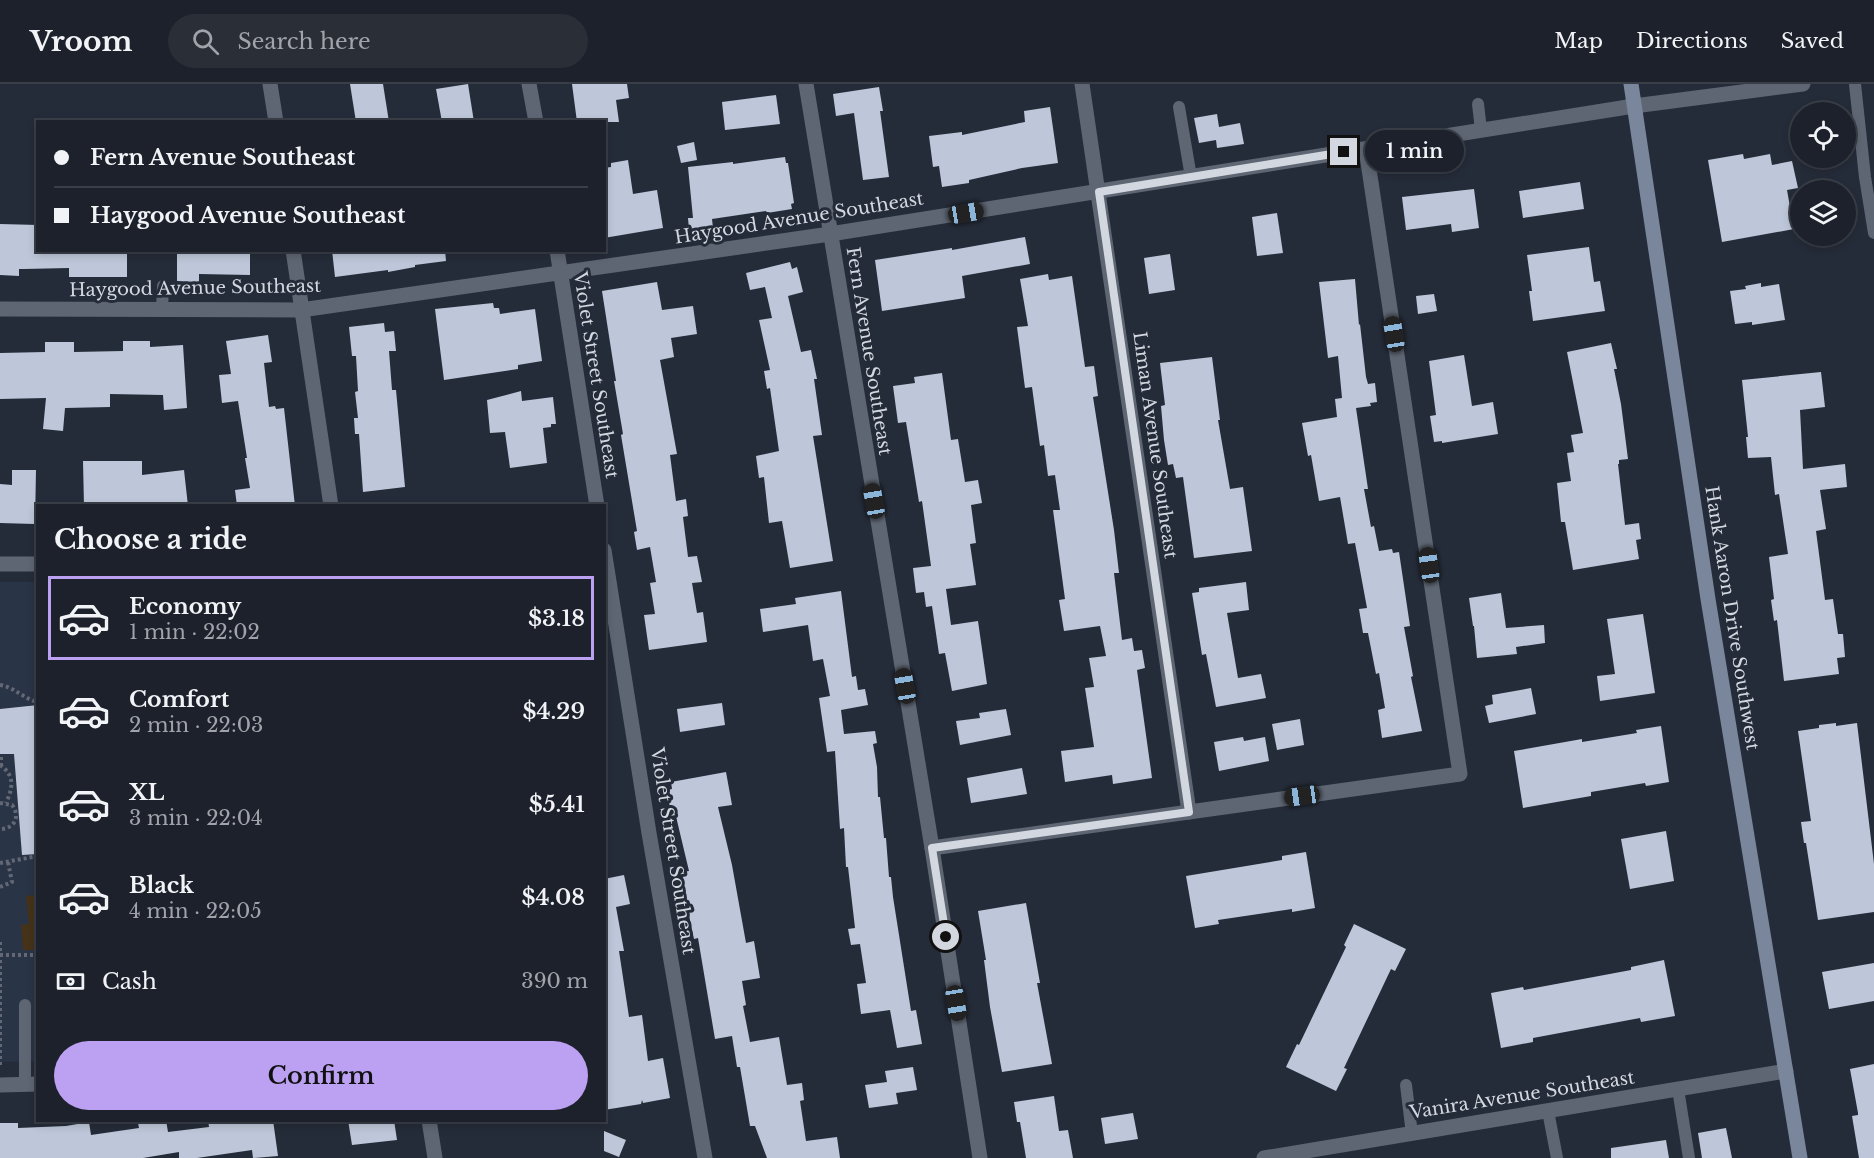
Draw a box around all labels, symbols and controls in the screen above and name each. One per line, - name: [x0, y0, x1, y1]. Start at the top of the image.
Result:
- search box: [168, 14, 588, 68]
- text: Vroom: [30, 24, 132, 59]
- icon: search: [189, 25, 222, 58]
- text: Search here: [237, 28, 371, 55]
- text: Map: [1554, 28, 1603, 54]
- text: Directions: [1636, 28, 1748, 54]
- text: Saved: [1781, 28, 1844, 54]
- map controls: [1790, 102, 1856, 246]
- button: locate: [1790, 102, 1856, 168]
- callout: 1 min: [1365, 131, 1464, 173]
- route end: [1330, 138, 1357, 165]
- text: 1 min: [1386, 139, 1443, 163]
- text: Fern Avenue Southeast: [90, 144, 355, 171]
- button: layers: [1790, 180, 1856, 246]
- street label: Haygood Avenue Southeast: [673, 187, 925, 249]
- car: [947, 201, 985, 225]
- text: Haygood Avenue Southeast: [90, 202, 405, 229]
- street label: Fern Avenue Southeast: [842, 245, 896, 457]
- street label: Violet Street Southeast: [569, 269, 623, 480]
- street label: Haygood Avenue Southeast: [69, 275, 321, 301]
- car: [1382, 315, 1406, 353]
- street label: Liman Avenue Southeast: [1128, 330, 1182, 560]
- car: [862, 482, 886, 520]
- street label: Hank Aaron Drive Southwest: [1700, 484, 1764, 752]
- text: Choose a ride: [54, 523, 247, 556]
- car: [1418, 546, 1440, 584]
- icon: car: [57, 591, 111, 645]
- text: Economy: [129, 593, 241, 620]
- text: $3.18: [528, 605, 585, 632]
- text: 1 min · 22:02: [129, 620, 260, 644]
- car: [893, 667, 917, 705]
- icon: car: [57, 684, 111, 738]
- text: Comfort: [129, 686, 229, 713]
- text: $4.29: [522, 698, 585, 725]
- text: 2 min · 22:03: [129, 713, 263, 737]
- street label: Violet Street Southeast: [646, 745, 700, 956]
- icon: car: [57, 777, 111, 831]
- text: XL: [129, 779, 164, 806]
- car: [1283, 785, 1321, 807]
- text: $5.41: [529, 791, 585, 818]
- text: 3 min · 22:04: [129, 806, 263, 830]
- icon: car: [57, 870, 111, 924]
- text: Black: [129, 872, 194, 899]
- text: $4.08: [522, 884, 585, 911]
- text: 4 min · 22:05: [129, 899, 262, 923]
- route start: [932, 923, 959, 950]
- icon: cash: [54, 965, 87, 998]
- text: Cash: [102, 968, 157, 995]
- text: 390 m: [521, 969, 588, 993]
- car: [944, 984, 968, 1022]
- button: Confirm: [54, 1041, 588, 1110]
- street label: Vanira Avenue Southeast: [1407, 1066, 1636, 1124]

